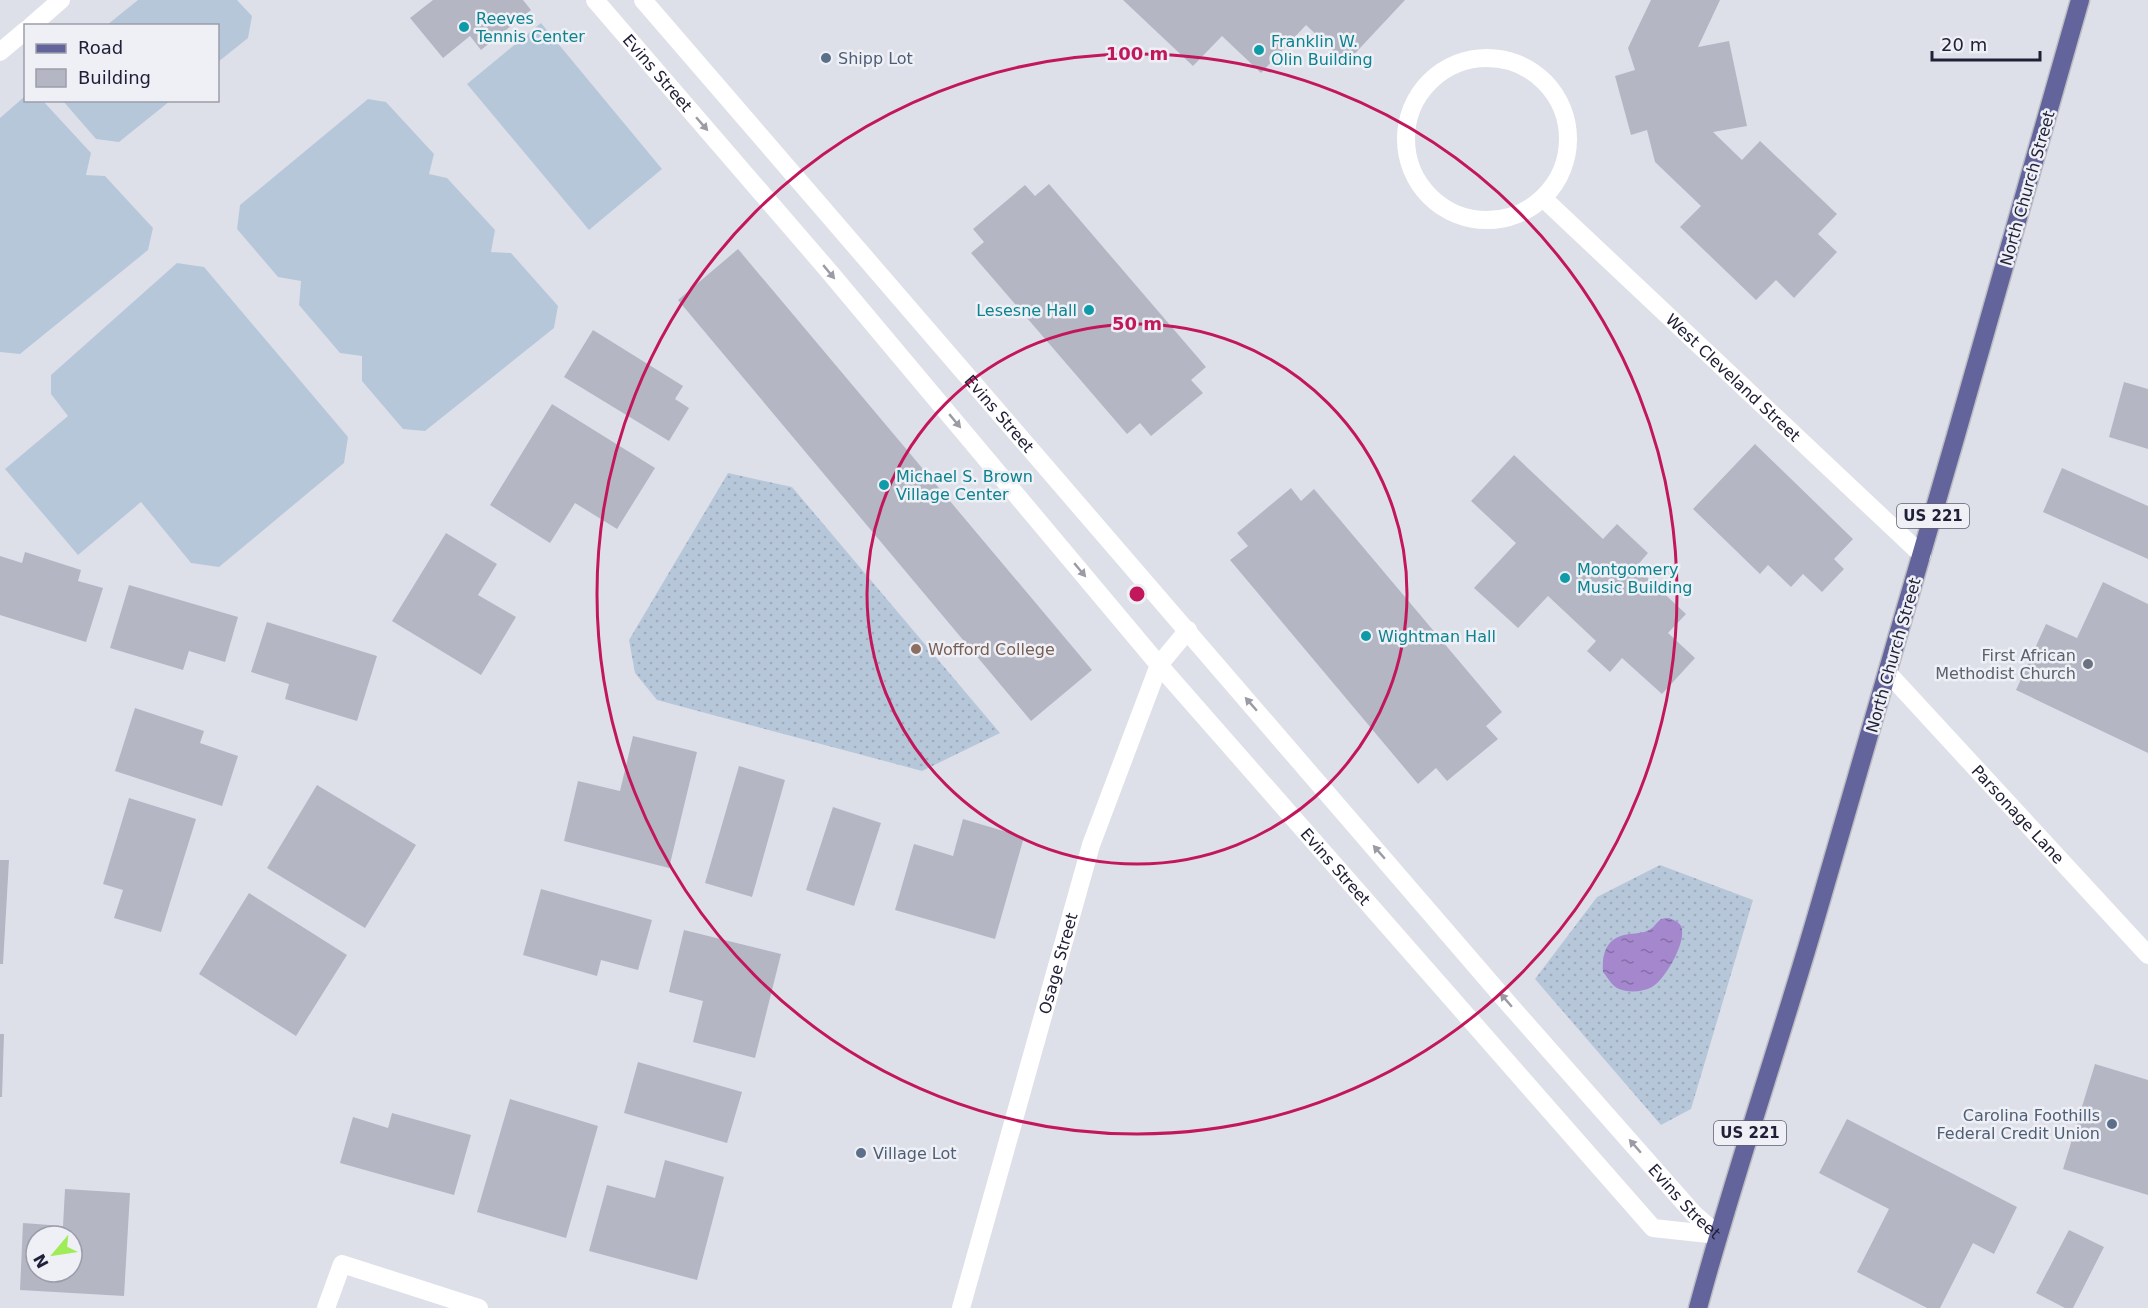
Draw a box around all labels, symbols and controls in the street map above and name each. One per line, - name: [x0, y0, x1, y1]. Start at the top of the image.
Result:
- place label: Reeves Tennis Center: [475, 9, 585, 46]
- marker: Reeves Tennis Center: [457, 20, 471, 34]
- legend: [24, 24, 219, 102]
- scale bar: [1932, 24, 2040, 62]
- street label: Evins Street: [619, 30, 696, 116]
- place label: Franklin W. Olin Building: [1271, 32, 1373, 69]
- text: 20 m: [1941, 34, 1987, 55]
- text: Road: [78, 37, 123, 58]
- text: 100 m: [1106, 43, 1168, 64]
- marker: Franklin W. Olin Building: [1252, 43, 1266, 57]
- place label: Shipp Lot: [838, 49, 913, 68]
- marker: Shipp Lot: [819, 51, 833, 65]
- text: Building: [78, 67, 151, 88]
- street label: North Church Street: [1996, 109, 2059, 268]
- one-way arrow: [695, 116, 708, 131]
- one-way arrow: [822, 264, 835, 279]
- place label: Lesesne Hall: [976, 301, 1077, 320]
- marker: Lesesne Hall: [1082, 303, 1096, 317]
- street label: West Cleveland Street: [1662, 310, 1804, 445]
- text: 50 m: [1112, 313, 1162, 334]
- street label: Evins Street: [961, 371, 1038, 456]
- one-way arrow: [948, 413, 961, 429]
- place label: Michael S. Brown Village Center: [896, 467, 1033, 504]
- marker: Michael S. Brown Village Center: [877, 478, 891, 492]
- road number: US 221: [1897, 504, 1969, 528]
- place label: Montgomery Music Building: [1577, 560, 1693, 597]
- one-way arrow: [1073, 562, 1086, 577]
- marker: Montgomery Music Building: [1558, 571, 1572, 585]
- street label: North Church Street: [1862, 576, 1925, 735]
- centre of rings: [1127, 584, 1147, 604]
- place label: Wightman Hall: [1378, 627, 1496, 646]
- marker: Wightman Hall: [1359, 629, 1373, 643]
- place label: Wofford College: [928, 640, 1055, 659]
- marker: Wofford College: [909, 642, 923, 656]
- place label: First African Methodist Church: [1935, 646, 2076, 683]
- marker: First African Methodist Church: [2081, 657, 2095, 671]
- one-way arrow: [1244, 697, 1258, 712]
- street label: Parsonage Lane: [1968, 761, 2068, 868]
- street label: Evins Street: [1297, 824, 1374, 909]
- one-way arrow: [1372, 844, 1385, 860]
- street label: Osage Street: [1035, 911, 1082, 1016]
- one-way arrow: [1500, 993, 1513, 1008]
- place label: Carolina Foothills Federal Credit Union: [1936, 1106, 2100, 1143]
- marker: Carolina Foothills Federal Credit Union: [2105, 1117, 2119, 1131]
- road number: US 221: [1714, 1121, 1786, 1145]
- one-way arrow: [1629, 1139, 1642, 1154]
- place label: Village Lot: [873, 1144, 957, 1163]
- marker: Village Lot: [854, 1146, 868, 1160]
- street label: Evins Street: [1644, 1160, 1724, 1243]
- north arrow: [24, 1224, 84, 1284]
- text: N: [30, 1251, 53, 1271]

